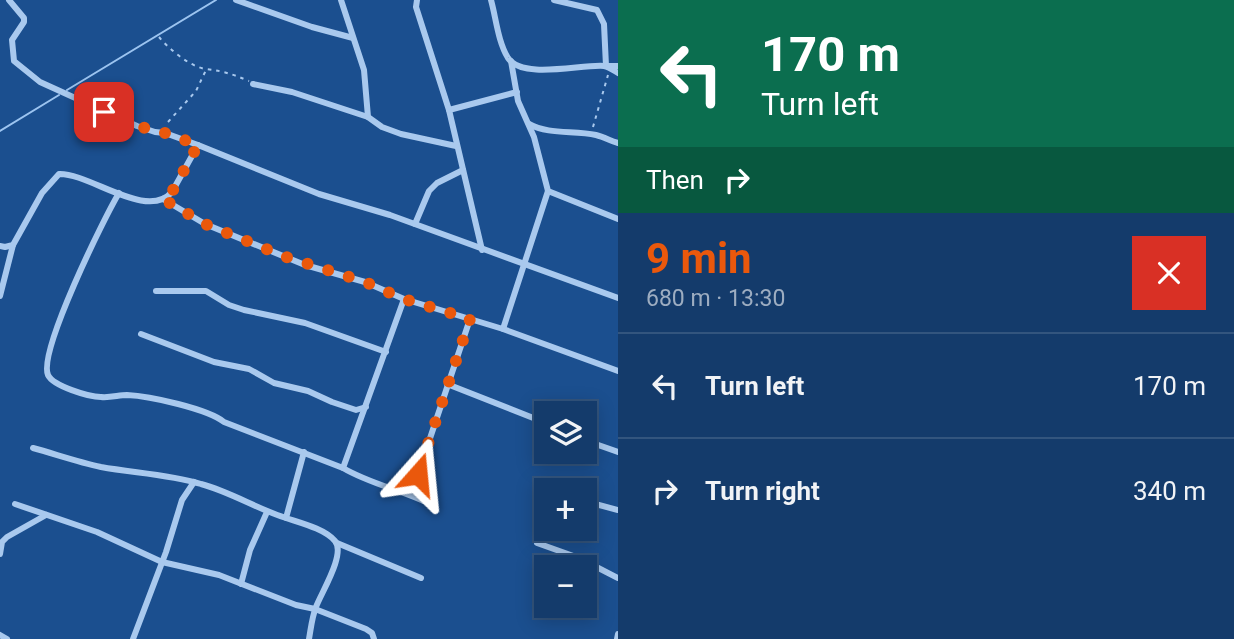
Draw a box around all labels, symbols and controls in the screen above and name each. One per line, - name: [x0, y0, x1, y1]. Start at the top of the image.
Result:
- text: 170 m: [761, 26, 900, 83]
- icon: left: [646, 28, 737, 119]
- pin: [74, 82, 134, 142]
- text: Turn left: [761, 85, 879, 123]
- icon: arrive: [85, 93, 123, 131]
- icon: right: [718, 161, 756, 199]
- text: Then: [646, 165, 704, 195]
- text: 9 min: [646, 234, 752, 283]
- button: close: [1132, 236, 1206, 310]
- text: 680 m · 13:30: [646, 285, 785, 312]
- icon: left: [646, 367, 684, 405]
- text: Turn left: [705, 371, 804, 401]
- text: 170 m: [1133, 371, 1206, 401]
- map controls: [534, 401, 597, 618]
- button: layers: [534, 401, 597, 464]
- position arrow: [381, 437, 455, 511]
- icon: right: [646, 472, 684, 510]
- text: Turn right: [705, 476, 820, 506]
- text: 340 m: [1133, 476, 1206, 506]
- button: +: [534, 478, 597, 541]
- button: −: [534, 555, 597, 618]

